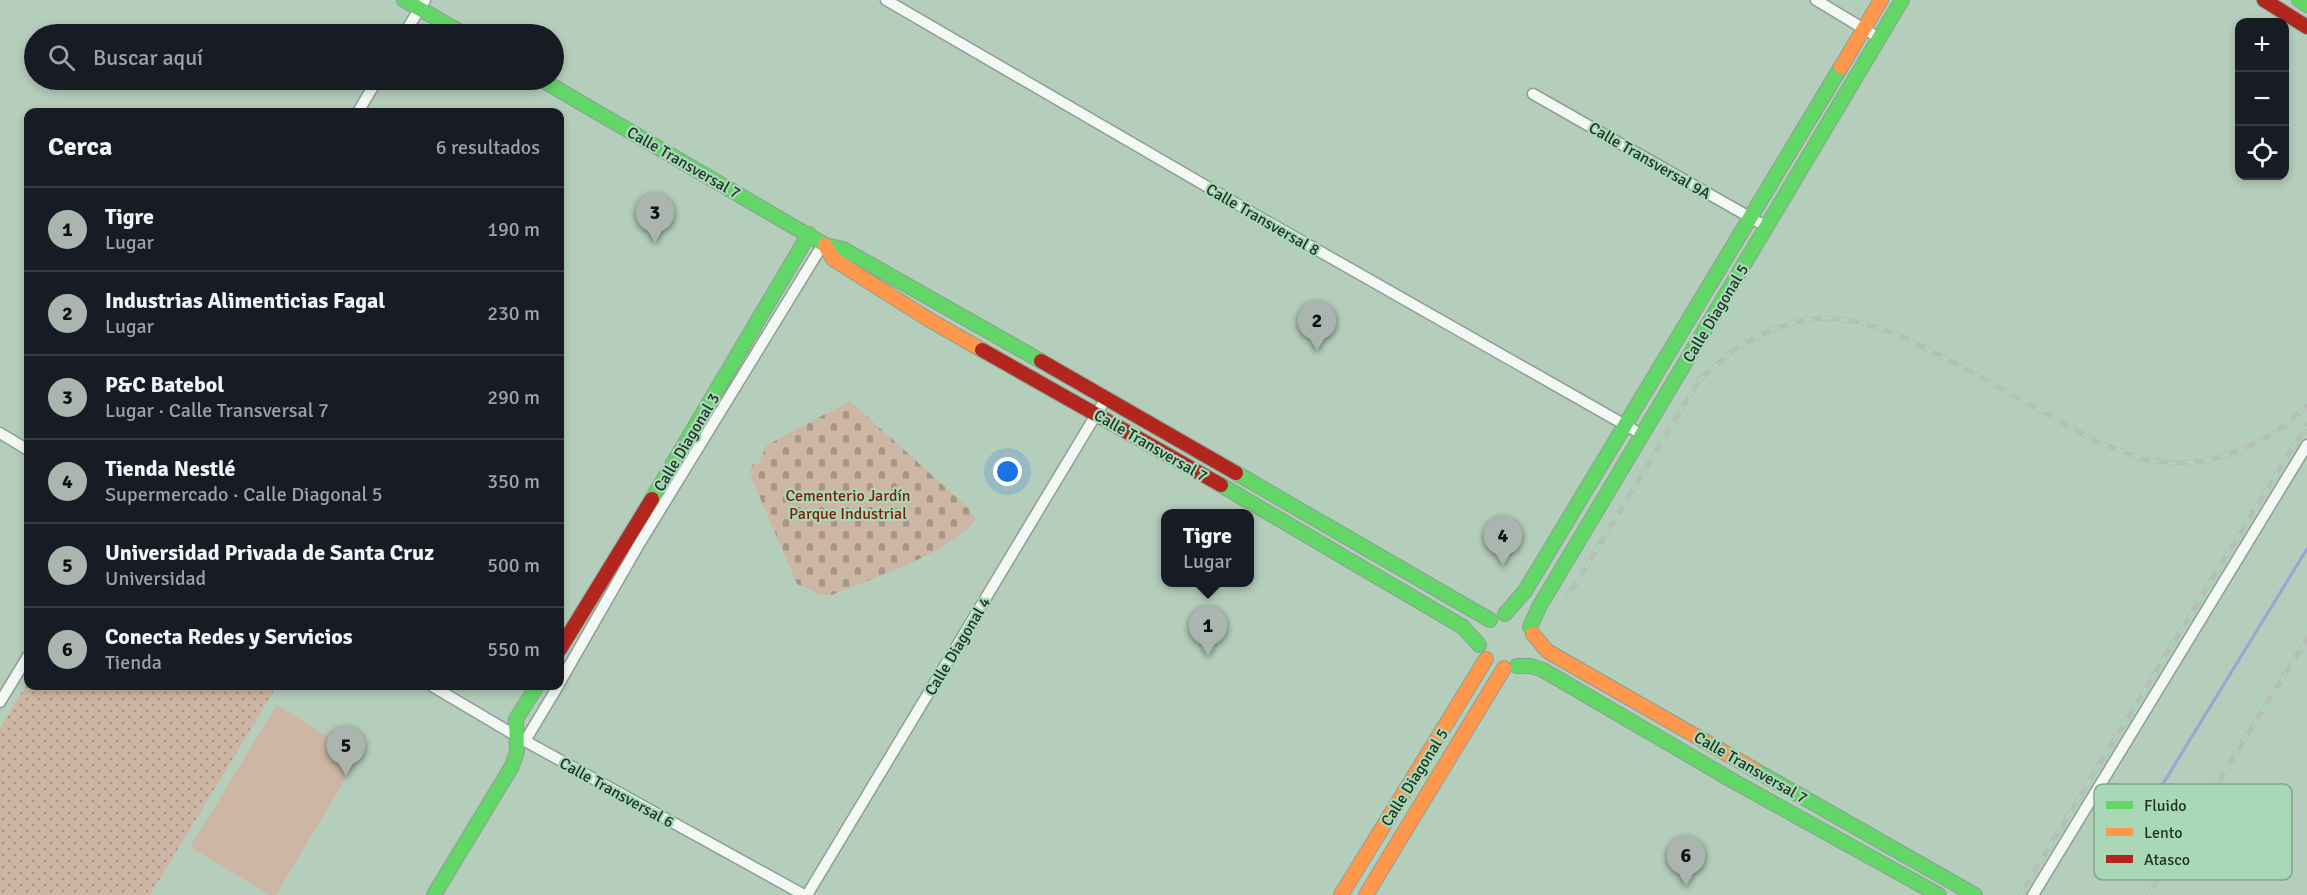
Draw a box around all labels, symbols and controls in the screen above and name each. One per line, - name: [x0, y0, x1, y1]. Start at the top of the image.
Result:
- map controls: [2235, 18, 2289, 180]
- button: +: [2235, 18, 2289, 72]
- search box: [24, 24, 564, 90]
- icon: search: [45, 41, 78, 74]
- text: Buscar aquí: [93, 44, 203, 71]
- button: −: [2235, 72, 2289, 126]
- street label: Calle Transversal 9A: [1585, 118, 1714, 204]
- street label: Calle Transversal 7: [623, 122, 744, 203]
- button: locate: [2235, 126, 2289, 180]
- text: Cerca: [48, 131, 112, 163]
- text: 6 resultados: [436, 135, 540, 160]
- street label: Calle Transversal 8: [1202, 179, 1323, 260]
- pin: 3: [636, 194, 674, 243]
- text: Tigre: [105, 203, 154, 230]
- text: 1: [62, 217, 73, 242]
- text: 190 m: [487, 217, 540, 242]
- text: Lugar: [105, 230, 154, 255]
- street label: Calle Diagonal 5: [1679, 261, 1753, 366]
- text: Industrias Alimenticias Fagal: [105, 287, 385, 314]
- text: 2: [62, 301, 73, 326]
- text: 230 m: [487, 301, 540, 326]
- pin: 2: [1298, 302, 1336, 351]
- text: Lugar: [105, 314, 154, 339]
- text: P&C Batebol: [105, 371, 224, 398]
- text: 3: [62, 385, 73, 410]
- text: 290 m: [487, 385, 540, 410]
- street label: Calle Diagonal 3: [650, 390, 724, 495]
- text: Lugar · Calle Transversal 7: [105, 398, 329, 423]
- street label: Calle Transversal 7: [1090, 405, 1211, 486]
- text: Tienda Nestlé: [105, 455, 236, 482]
- your location: [993, 457, 1022, 486]
- text: 4: [62, 469, 73, 494]
- text: 350 m: [487, 469, 540, 494]
- text: Supermercado · Calle Diagonal 5: [105, 482, 383, 507]
- park label: Cementerio Jardín Parque Industrial: [786, 486, 910, 524]
- popup: [1161, 509, 1254, 587]
- pin: 4: [1484, 516, 1522, 566]
- text: Tigre: [1183, 522, 1232, 549]
- text: Universidad Privada de Santa Cruz: [105, 539, 434, 566]
- text: Lugar: [1183, 549, 1232, 574]
- text: 5: [62, 553, 73, 578]
- text: 500 m: [487, 553, 540, 578]
- text: Universidad: [105, 566, 206, 591]
- street label: Calle Diagonal 4: [921, 593, 995, 699]
- pin: 1: [1188, 606, 1228, 656]
- text: Conecta Redes y Servicios: [105, 623, 353, 650]
- text: 6: [62, 637, 73, 662]
- text: 550 m: [487, 637, 540, 662]
- text: Tienda: [105, 650, 162, 675]
- street label: Calle Diagonal 5: [1377, 725, 1453, 830]
- pin: 5: [326, 726, 366, 776]
- street label: Calle Transversal 7: [1690, 727, 1811, 808]
- street label: Calle Transversal 6: [556, 753, 677, 833]
- legend: [2094, 784, 2292, 880]
- text: Fluido: [2144, 796, 2187, 816]
- text: Lento: [2144, 823, 2182, 843]
- pin: 6: [1666, 836, 1706, 886]
- text: Atasco: [2144, 850, 2190, 870]

